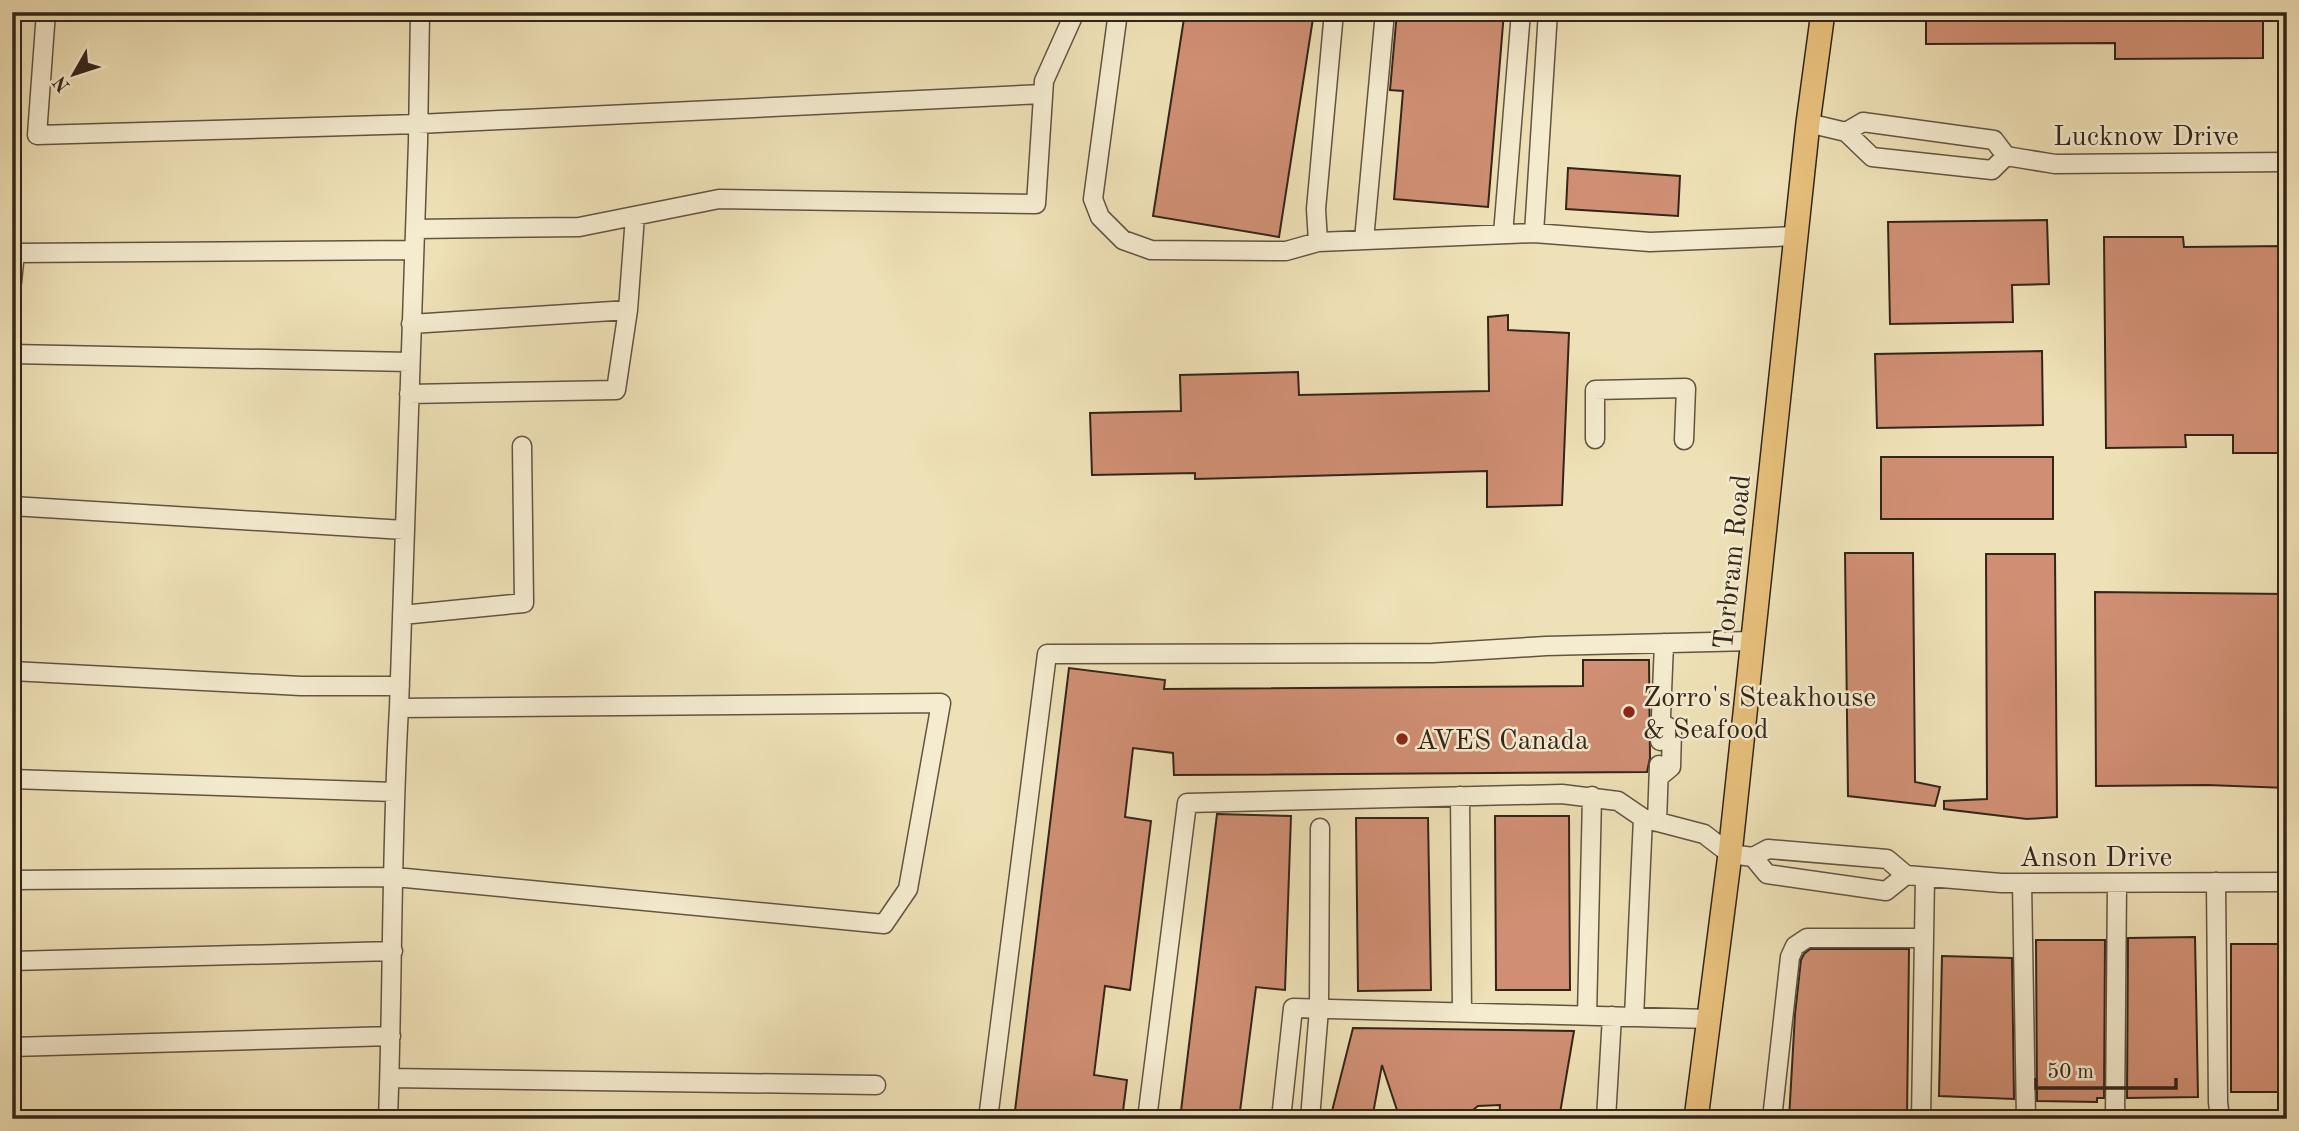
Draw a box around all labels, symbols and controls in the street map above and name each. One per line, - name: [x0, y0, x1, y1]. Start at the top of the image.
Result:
- north arrow: [38, 38, 108, 108]
- text: N: [50, 71, 75, 95]
- street label: Lucknow Drive: [2053, 124, 2239, 152]
- street label: Torbram Road: [1711, 474, 1757, 651]
- place label: Zorro's Steakhouse & Seafood: [1643, 685, 1876, 745]
- marker: Zorro's Steakhouse & Seafood: [1621, 704, 1637, 720]
- place label: AVES Canada: [1416, 728, 1589, 756]
- marker: AVES Canada: [1394, 731, 1410, 747]
- street label: Anson Drive: [2020, 845, 2172, 873]
- scale bar: [2036, 1047, 2176, 1091]
- text: 50 m: [2047, 1062, 2094, 1083]

